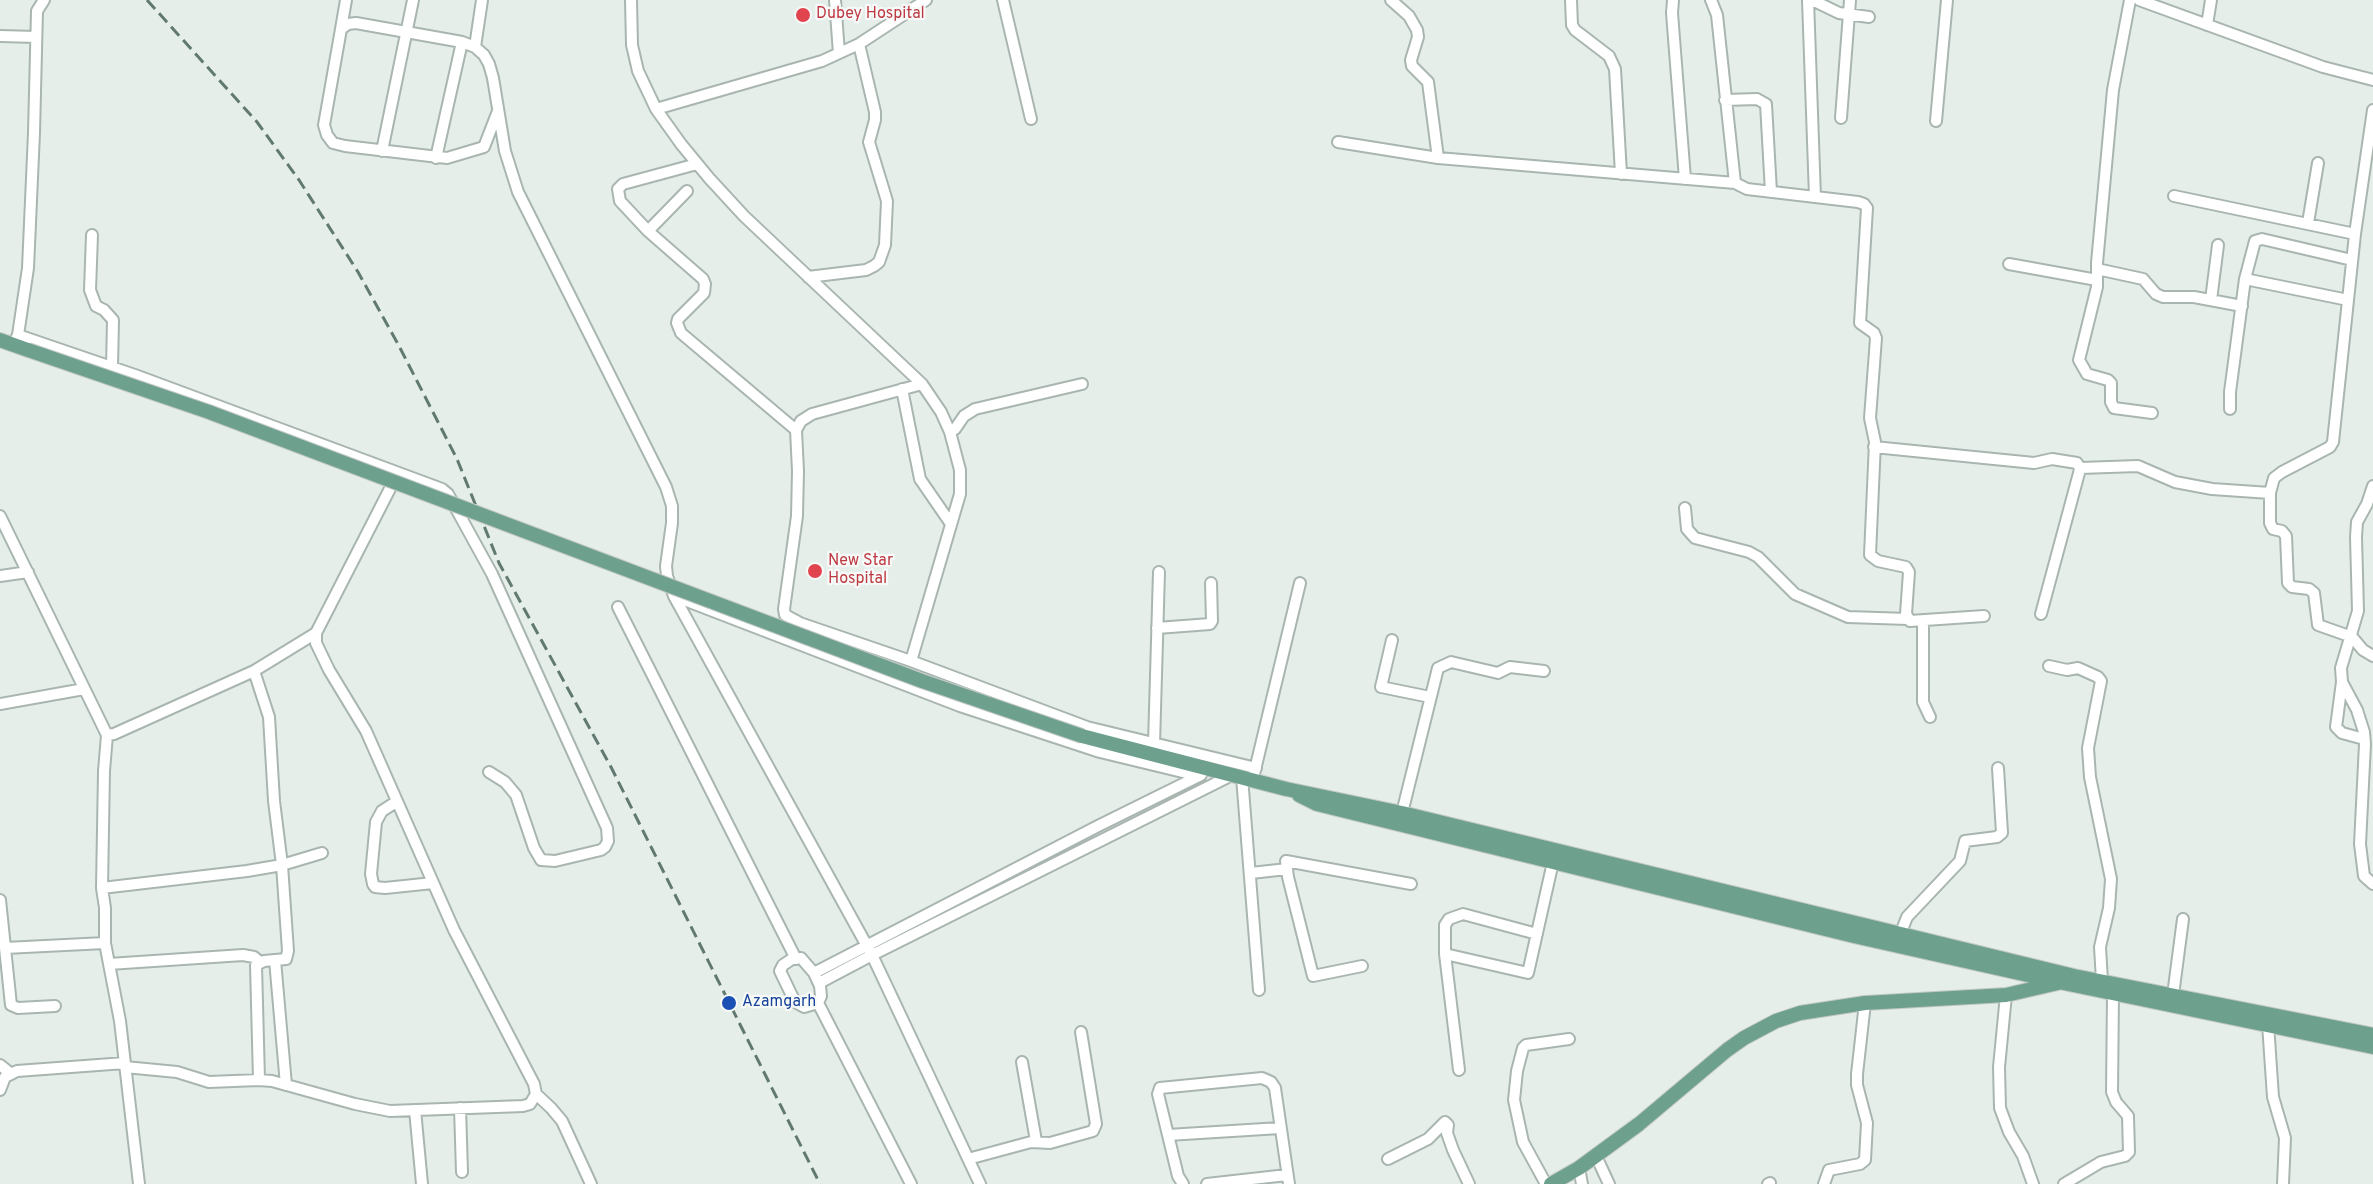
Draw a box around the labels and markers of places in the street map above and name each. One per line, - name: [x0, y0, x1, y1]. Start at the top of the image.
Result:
- place label: Dubey Hospital: [816, 5, 925, 25]
- marker: Dubey Hospital: [794, 6, 812, 24]
- place label: New Star Hospital: [828, 552, 893, 590]
- marker: New Star Hospital: [806, 562, 824, 580]
- place label: Azamgarh: [742, 993, 816, 1013]
- marker: Azamgarh: [720, 994, 738, 1012]

